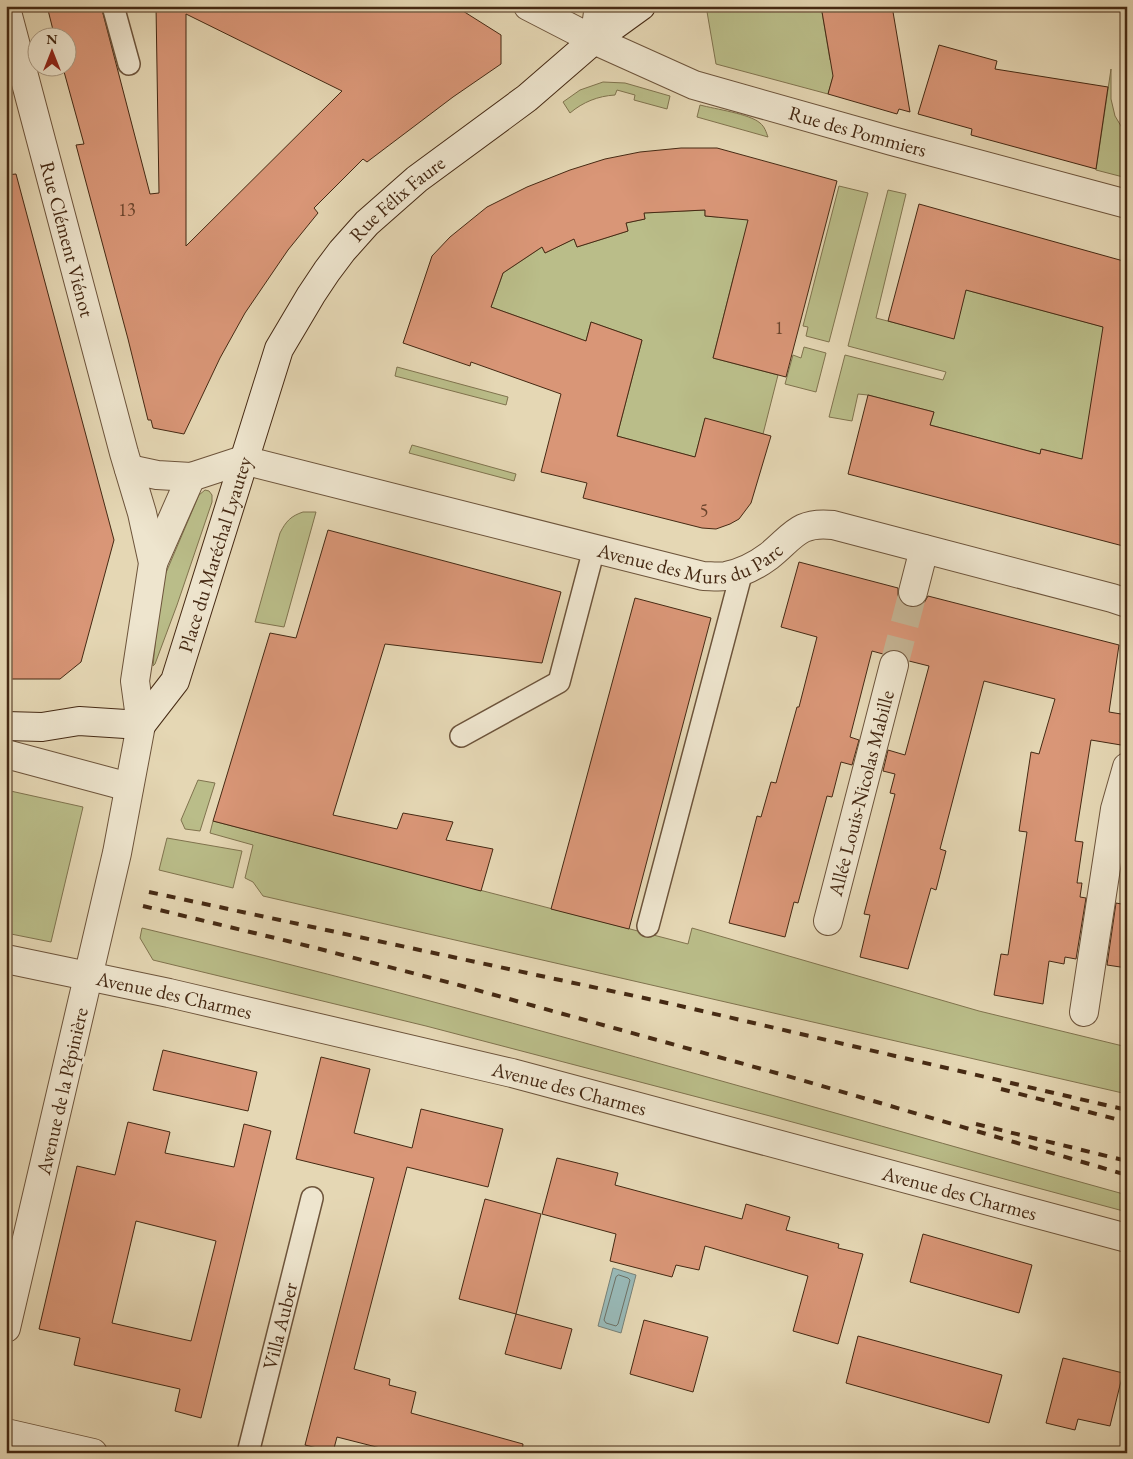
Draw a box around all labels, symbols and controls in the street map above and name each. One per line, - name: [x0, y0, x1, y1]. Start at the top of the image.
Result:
- north arrow: [28, 28, 78, 78]
- text: N: [46, 30, 58, 48]
- street label: Rue des Pommiers: [786, 99, 929, 163]
- street label: Rue Félix Faure: [343, 150, 450, 247]
- street label: Rue Clément Viénot: [34, 158, 101, 320]
- house number: 13: [118, 198, 136, 221]
- house number: 1: [775, 316, 783, 339]
- street label: Place du Maréchal Lyautey: [172, 453, 258, 655]
- house number: 5: [700, 499, 708, 522]
- street label: Avenue des Murs du Parc: [590, 529, 784, 559]
- text: Avenue des Murs du Parc: [594, 537, 788, 589]
- street label: Allée Louis-Nicolas Mabille: [822, 687, 900, 900]
- street label: Avenue des Charmes: [93, 965, 255, 1025]
- street label: Avenue de la Pépinière: [30, 1005, 94, 1178]
- street label: Avenue des Charmes: [488, 1056, 649, 1122]
- street label: Avenue des Charmes: [878, 1160, 1040, 1226]
- street label: Villa Auber: [256, 1279, 303, 1372]

